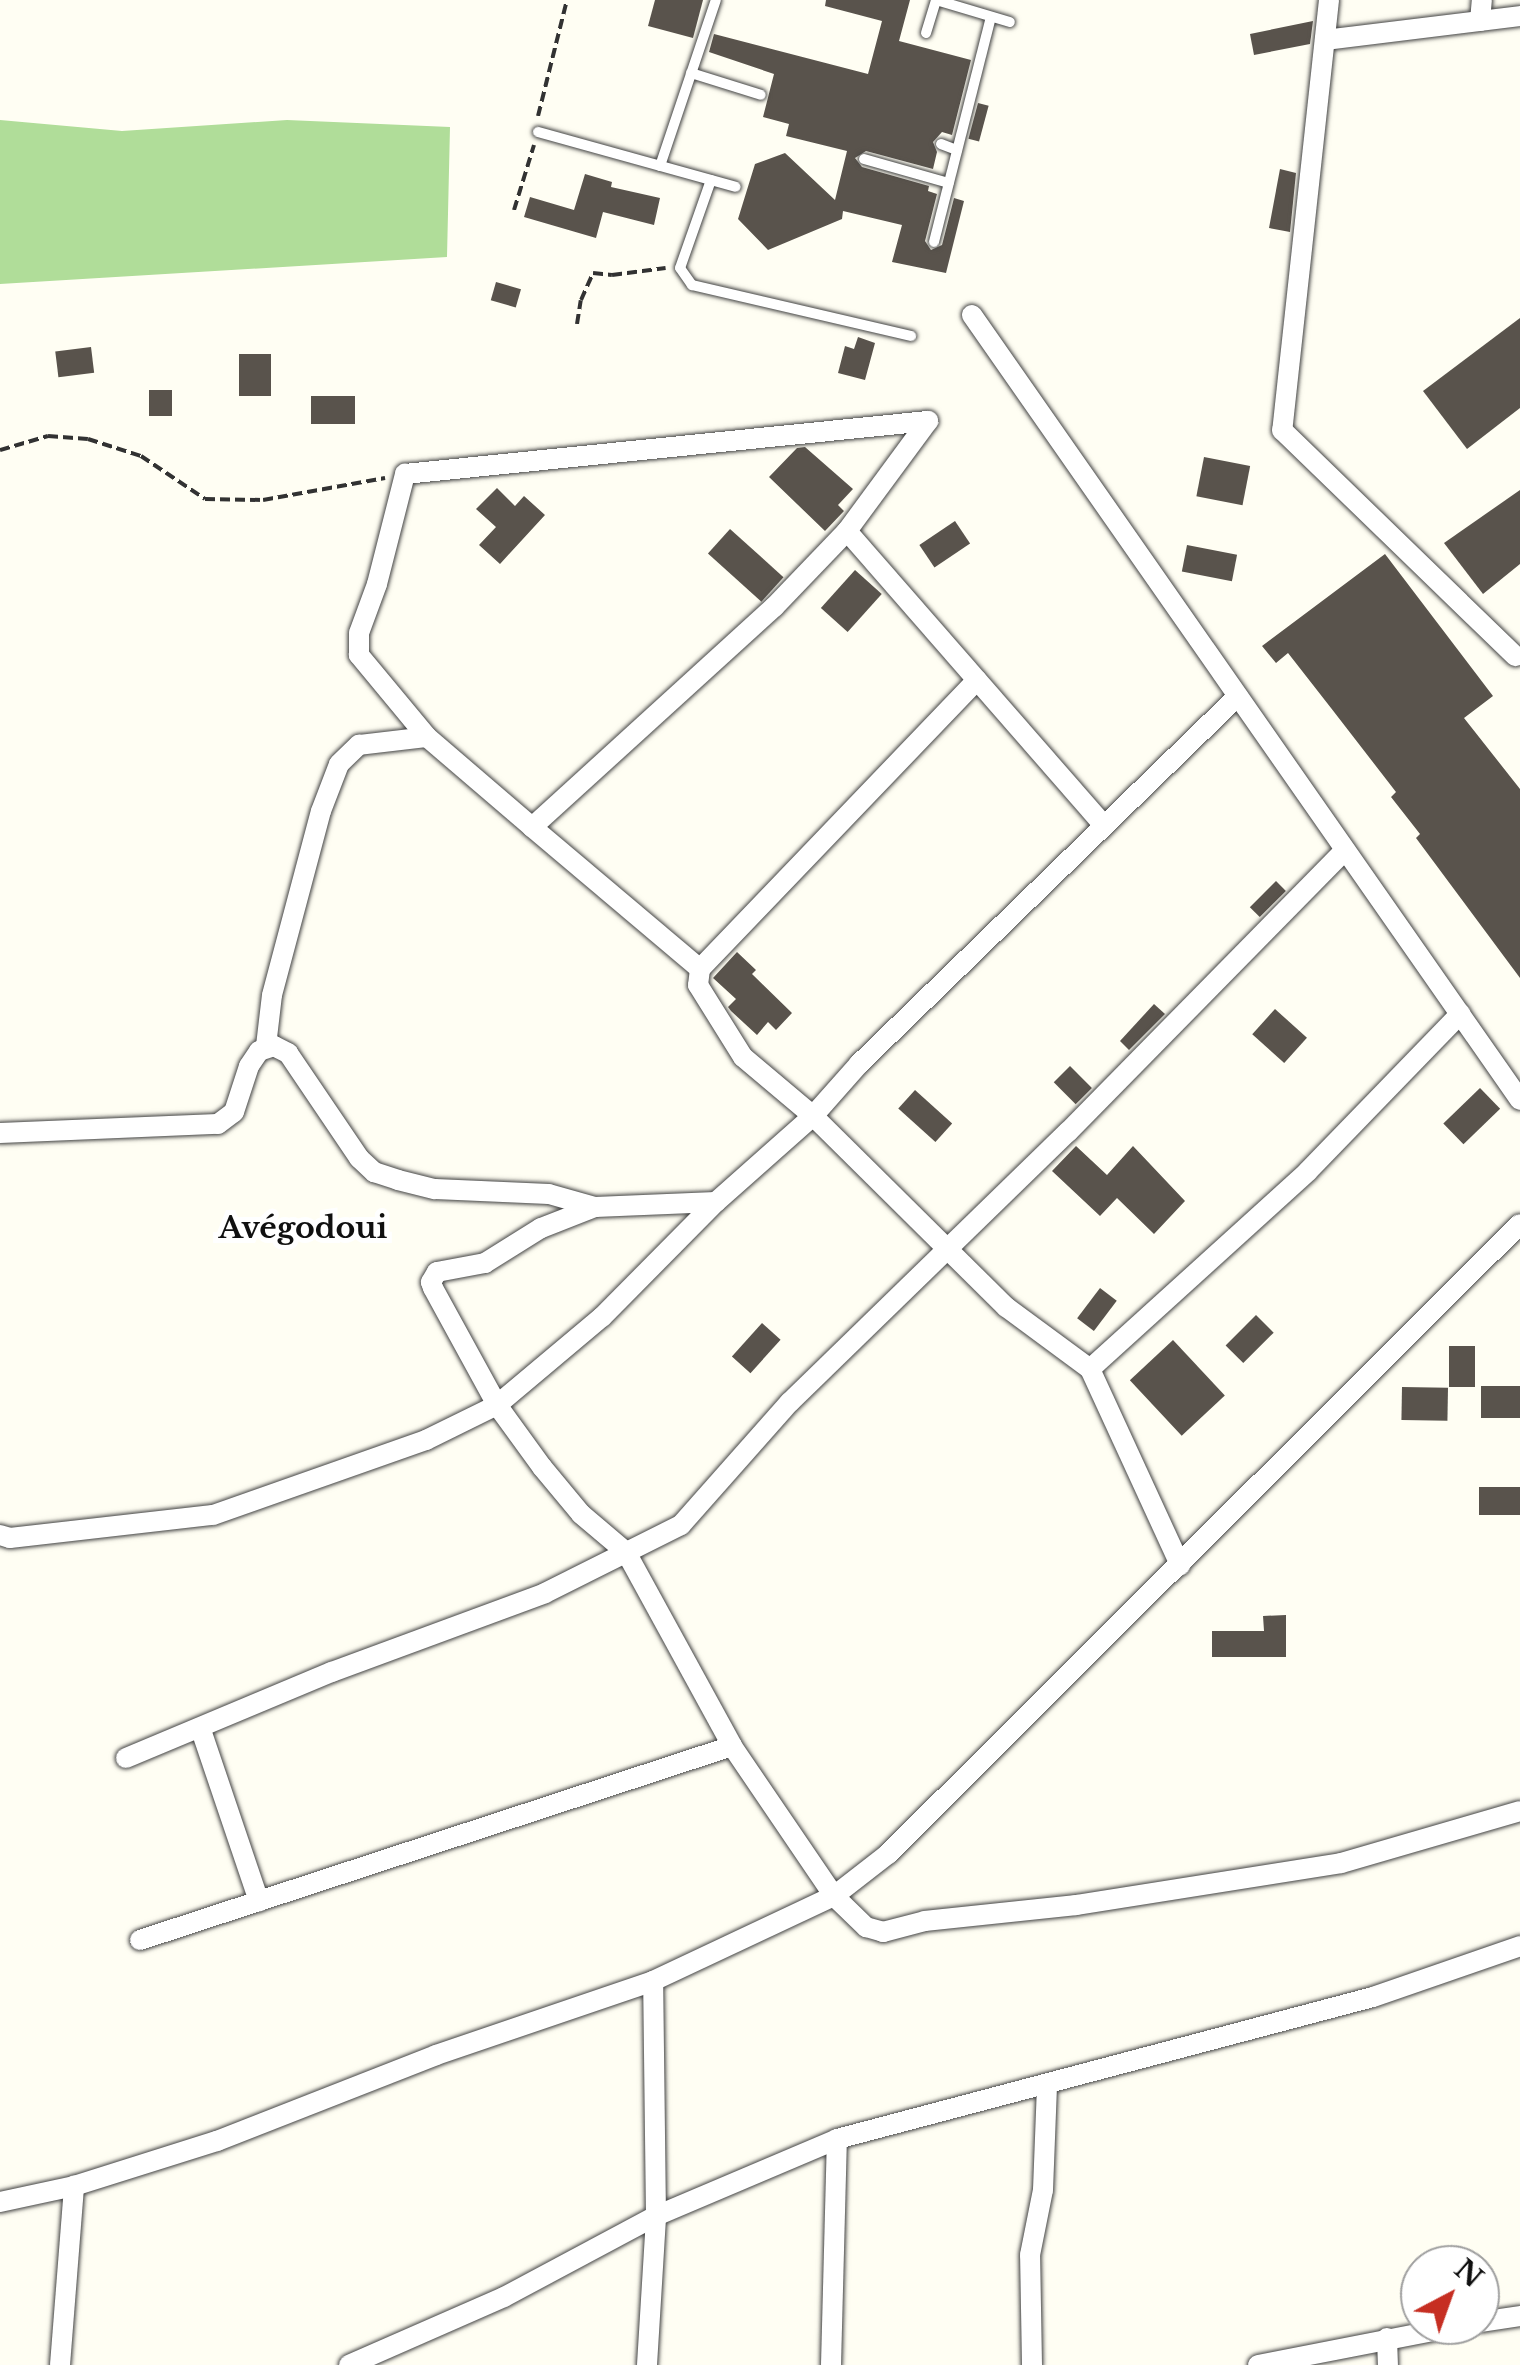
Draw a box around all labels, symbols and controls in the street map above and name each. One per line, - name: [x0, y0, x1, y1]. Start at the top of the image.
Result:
- district label: Avégodoui: [219, 1210, 387, 1246]
- north arrow: [1400, 2245, 1500, 2345]
- text: N: [1447, 2252, 1490, 2295]

